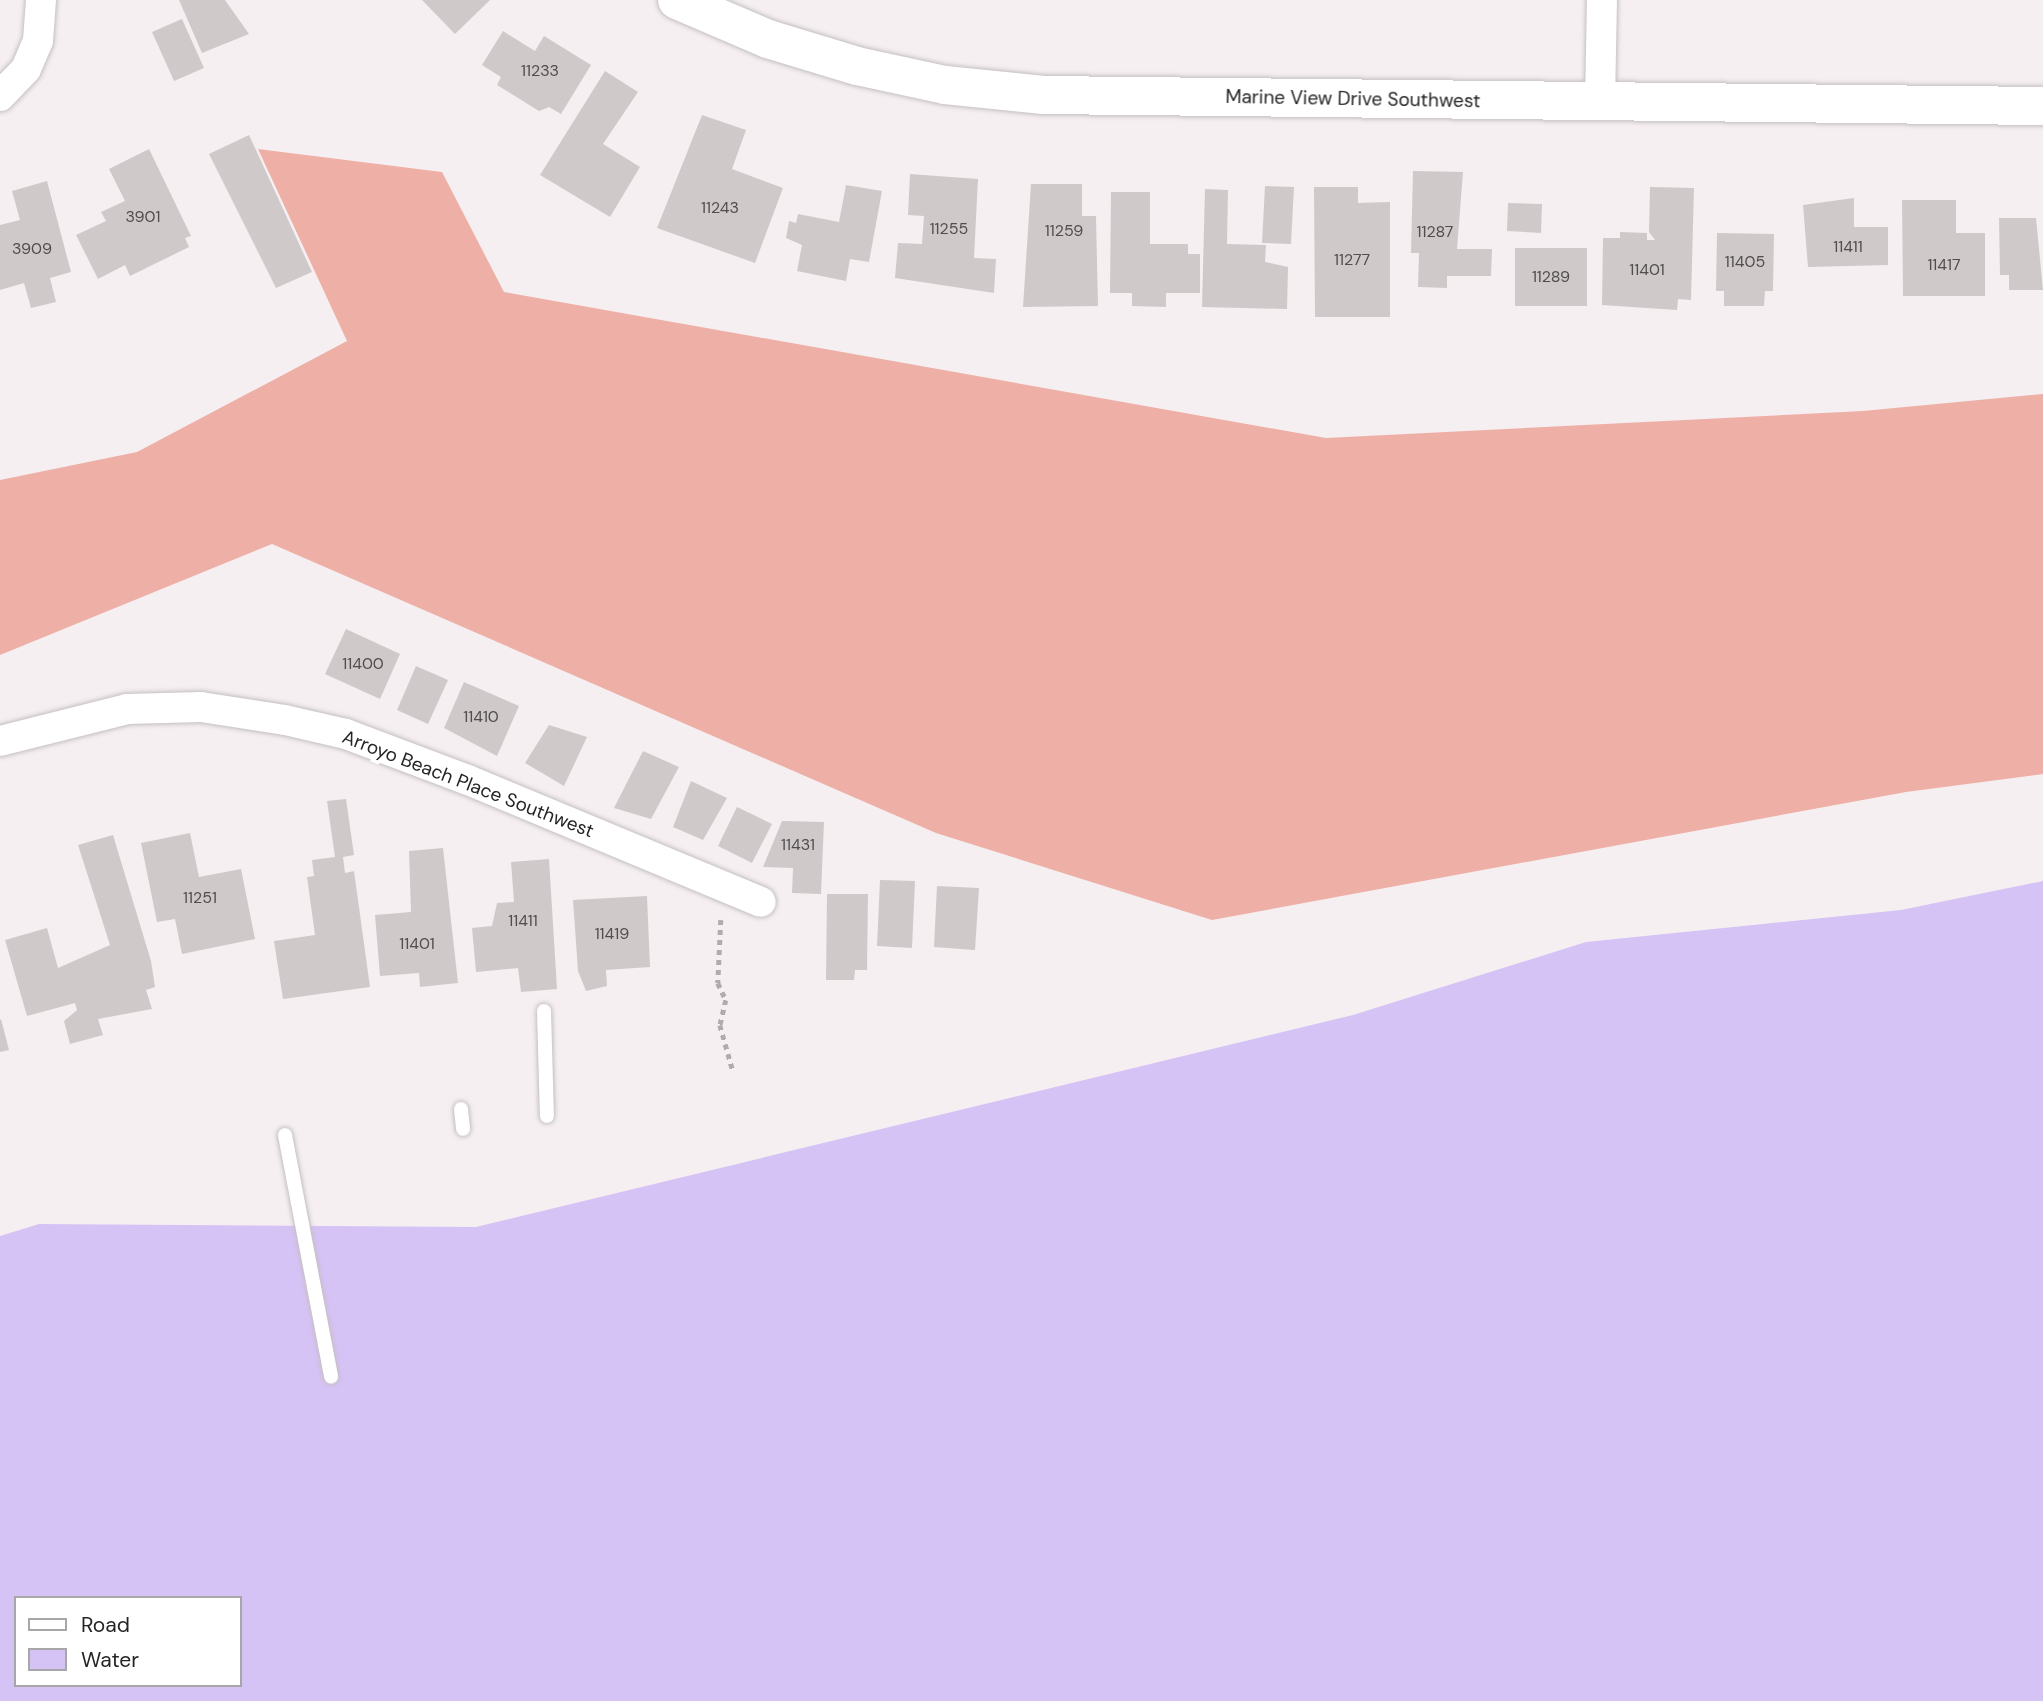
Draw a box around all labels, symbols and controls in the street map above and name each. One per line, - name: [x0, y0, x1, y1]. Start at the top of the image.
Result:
- house number: 11233: [521, 61, 559, 81]
- street label: Marine View Drive Southwest: [1225, 85, 1481, 113]
- house number: 11243: [701, 198, 739, 218]
- house number: 3901: [126, 207, 160, 227]
- house number: 11255: [930, 219, 968, 239]
- house number: 11259: [1045, 221, 1083, 241]
- house number: 11287: [1417, 222, 1453, 242]
- house number: 11411: [1833, 237, 1863, 257]
- house number: 3909: [12, 239, 52, 259]
- house number: 11277: [1334, 250, 1370, 270]
- house number: 11405: [1725, 252, 1765, 272]
- house number: 11417: [1927, 255, 1961, 275]
- house number: 11401: [1629, 260, 1665, 280]
- house number: 11289: [1532, 267, 1570, 287]
- house number: 11400: [342, 654, 384, 674]
- house number: 11410: [463, 707, 499, 727]
- street label: Arroyo Beach Place Southwest: [339, 725, 597, 843]
- house number: 11431: [781, 835, 815, 855]
- house number: 11251: [183, 888, 217, 908]
- house number: 11411: [508, 911, 538, 931]
- house number: 11419: [595, 924, 629, 944]
- house number: 11401: [399, 934, 435, 954]
- legend: [14, 1596, 242, 1687]
- text: Road: [81, 1611, 130, 1639]
- text: Water: [81, 1646, 139, 1674]

